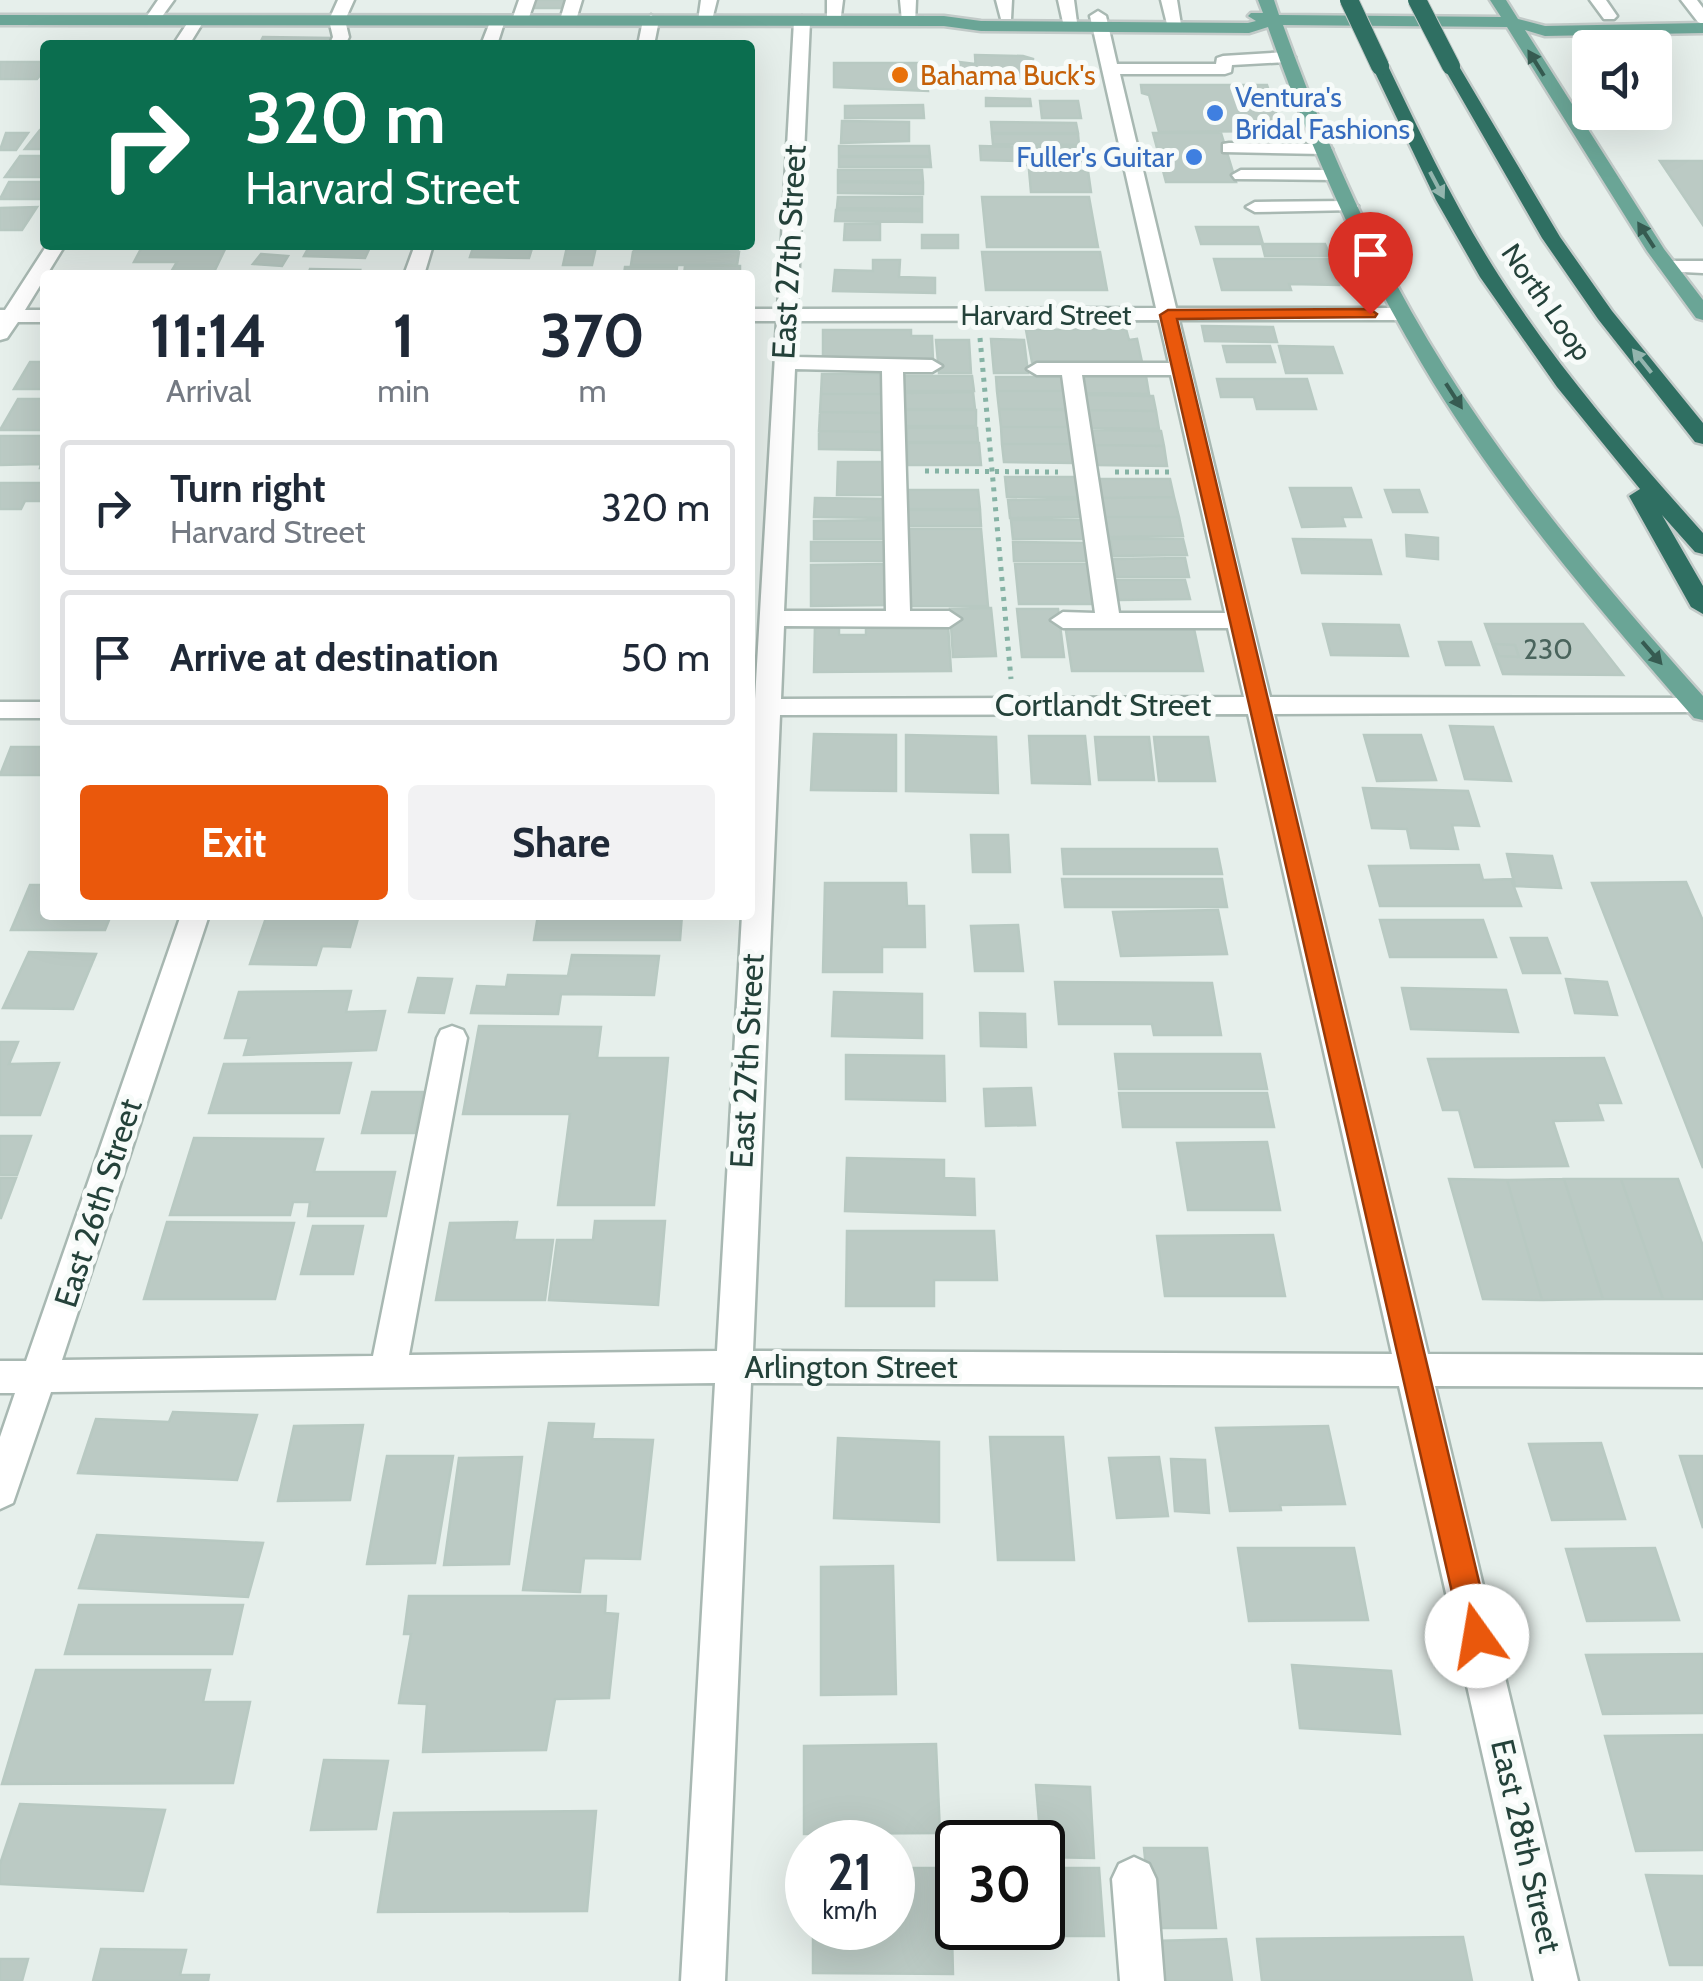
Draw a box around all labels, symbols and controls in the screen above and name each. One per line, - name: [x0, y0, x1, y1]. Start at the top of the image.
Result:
- map controls: [1572, 30, 1672, 130]
- button: sound: [1572, 30, 1672, 130]
- one-way arrow: [1528, 49, 1546, 77]
- place label: Bahama Buck's: [920, 58, 1096, 92]
- marker: Bahama Buck's: [889, 64, 911, 86]
- text: 320 m: [245, 75, 446, 161]
- icon: right: [80, 80, 210, 210]
- place label: Ventura's Bridal Fashions: [1235, 80, 1410, 146]
- marker: Ventura's Bridal Fashions: [1204, 102, 1226, 124]
- place label: Fuller's Guitar: [1016, 140, 1174, 174]
- street label: East 27th Street: [763, 144, 814, 360]
- marker: Fuller's Guitar: [1183, 146, 1205, 168]
- text: Harvard Street: [245, 161, 520, 215]
- one-way arrow: [1429, 171, 1446, 200]
- pin: [1328, 212, 1413, 315]
- one-way arrow: [1638, 221, 1655, 249]
- icon: arrive: [1343, 227, 1398, 282]
- street label: North Loop: [1494, 237, 1600, 367]
- street label: Harvard Street: [960, 298, 1132, 332]
- text: 11:14: [150, 299, 267, 372]
- text: 1: [393, 299, 415, 372]
- text: 370: [540, 299, 645, 372]
- one-way arrow: [1632, 348, 1653, 373]
- text: Arrival: [166, 371, 251, 410]
- text: min: [377, 371, 430, 410]
- text: m: [578, 371, 607, 410]
- one-way arrow: [1445, 382, 1463, 410]
- text: Turn right: [170, 465, 326, 512]
- icon: right: [85, 480, 140, 535]
- text: 320 m: [601, 484, 710, 531]
- text: Harvard Street: [170, 512, 366, 551]
- icon: arrive: [85, 630, 140, 685]
- house number: 230: [1523, 632, 1573, 666]
- text: Arrive at destination: [170, 634, 499, 681]
- text: 50 m: [621, 634, 710, 681]
- one-way arrow: [1641, 641, 1663, 666]
- street label: Cortlandt Street: [995, 685, 1211, 724]
- button: Exit: [80, 785, 388, 900]
- button: Share: [408, 785, 715, 900]
- street label: East 27th Street: [721, 953, 772, 1169]
- street label: East 26th Street: [45, 1094, 150, 1312]
- street label: Arlington Street: [744, 1347, 958, 1386]
- position arrow: [1425, 1584, 1529, 1688]
- street label: East 28th Street: [1483, 1735, 1570, 1957]
- speed limit sign: 30: [935, 1820, 1065, 1950]
- text: 21: [828, 1842, 872, 1903]
- text: km/h: [823, 1895, 877, 1925]

